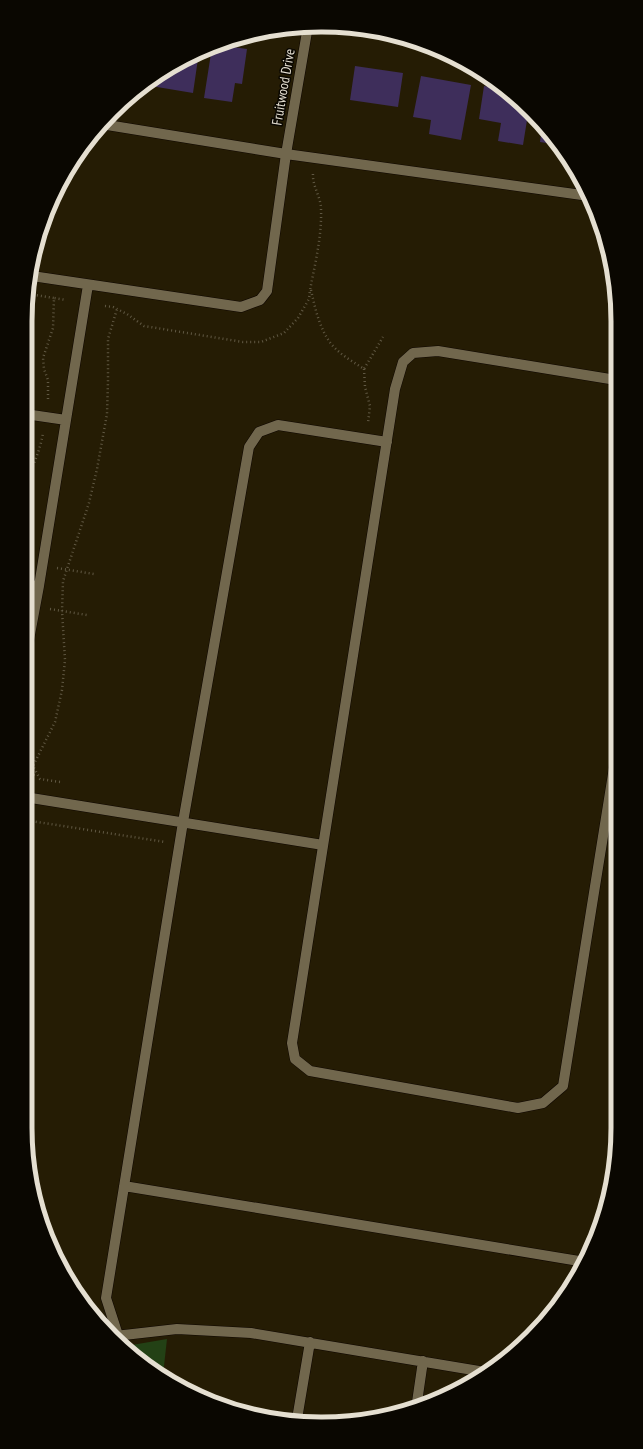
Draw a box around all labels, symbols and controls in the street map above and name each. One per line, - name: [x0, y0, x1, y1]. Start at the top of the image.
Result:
- street label: Fruitwood Drive: [267, 47, 299, 127]

